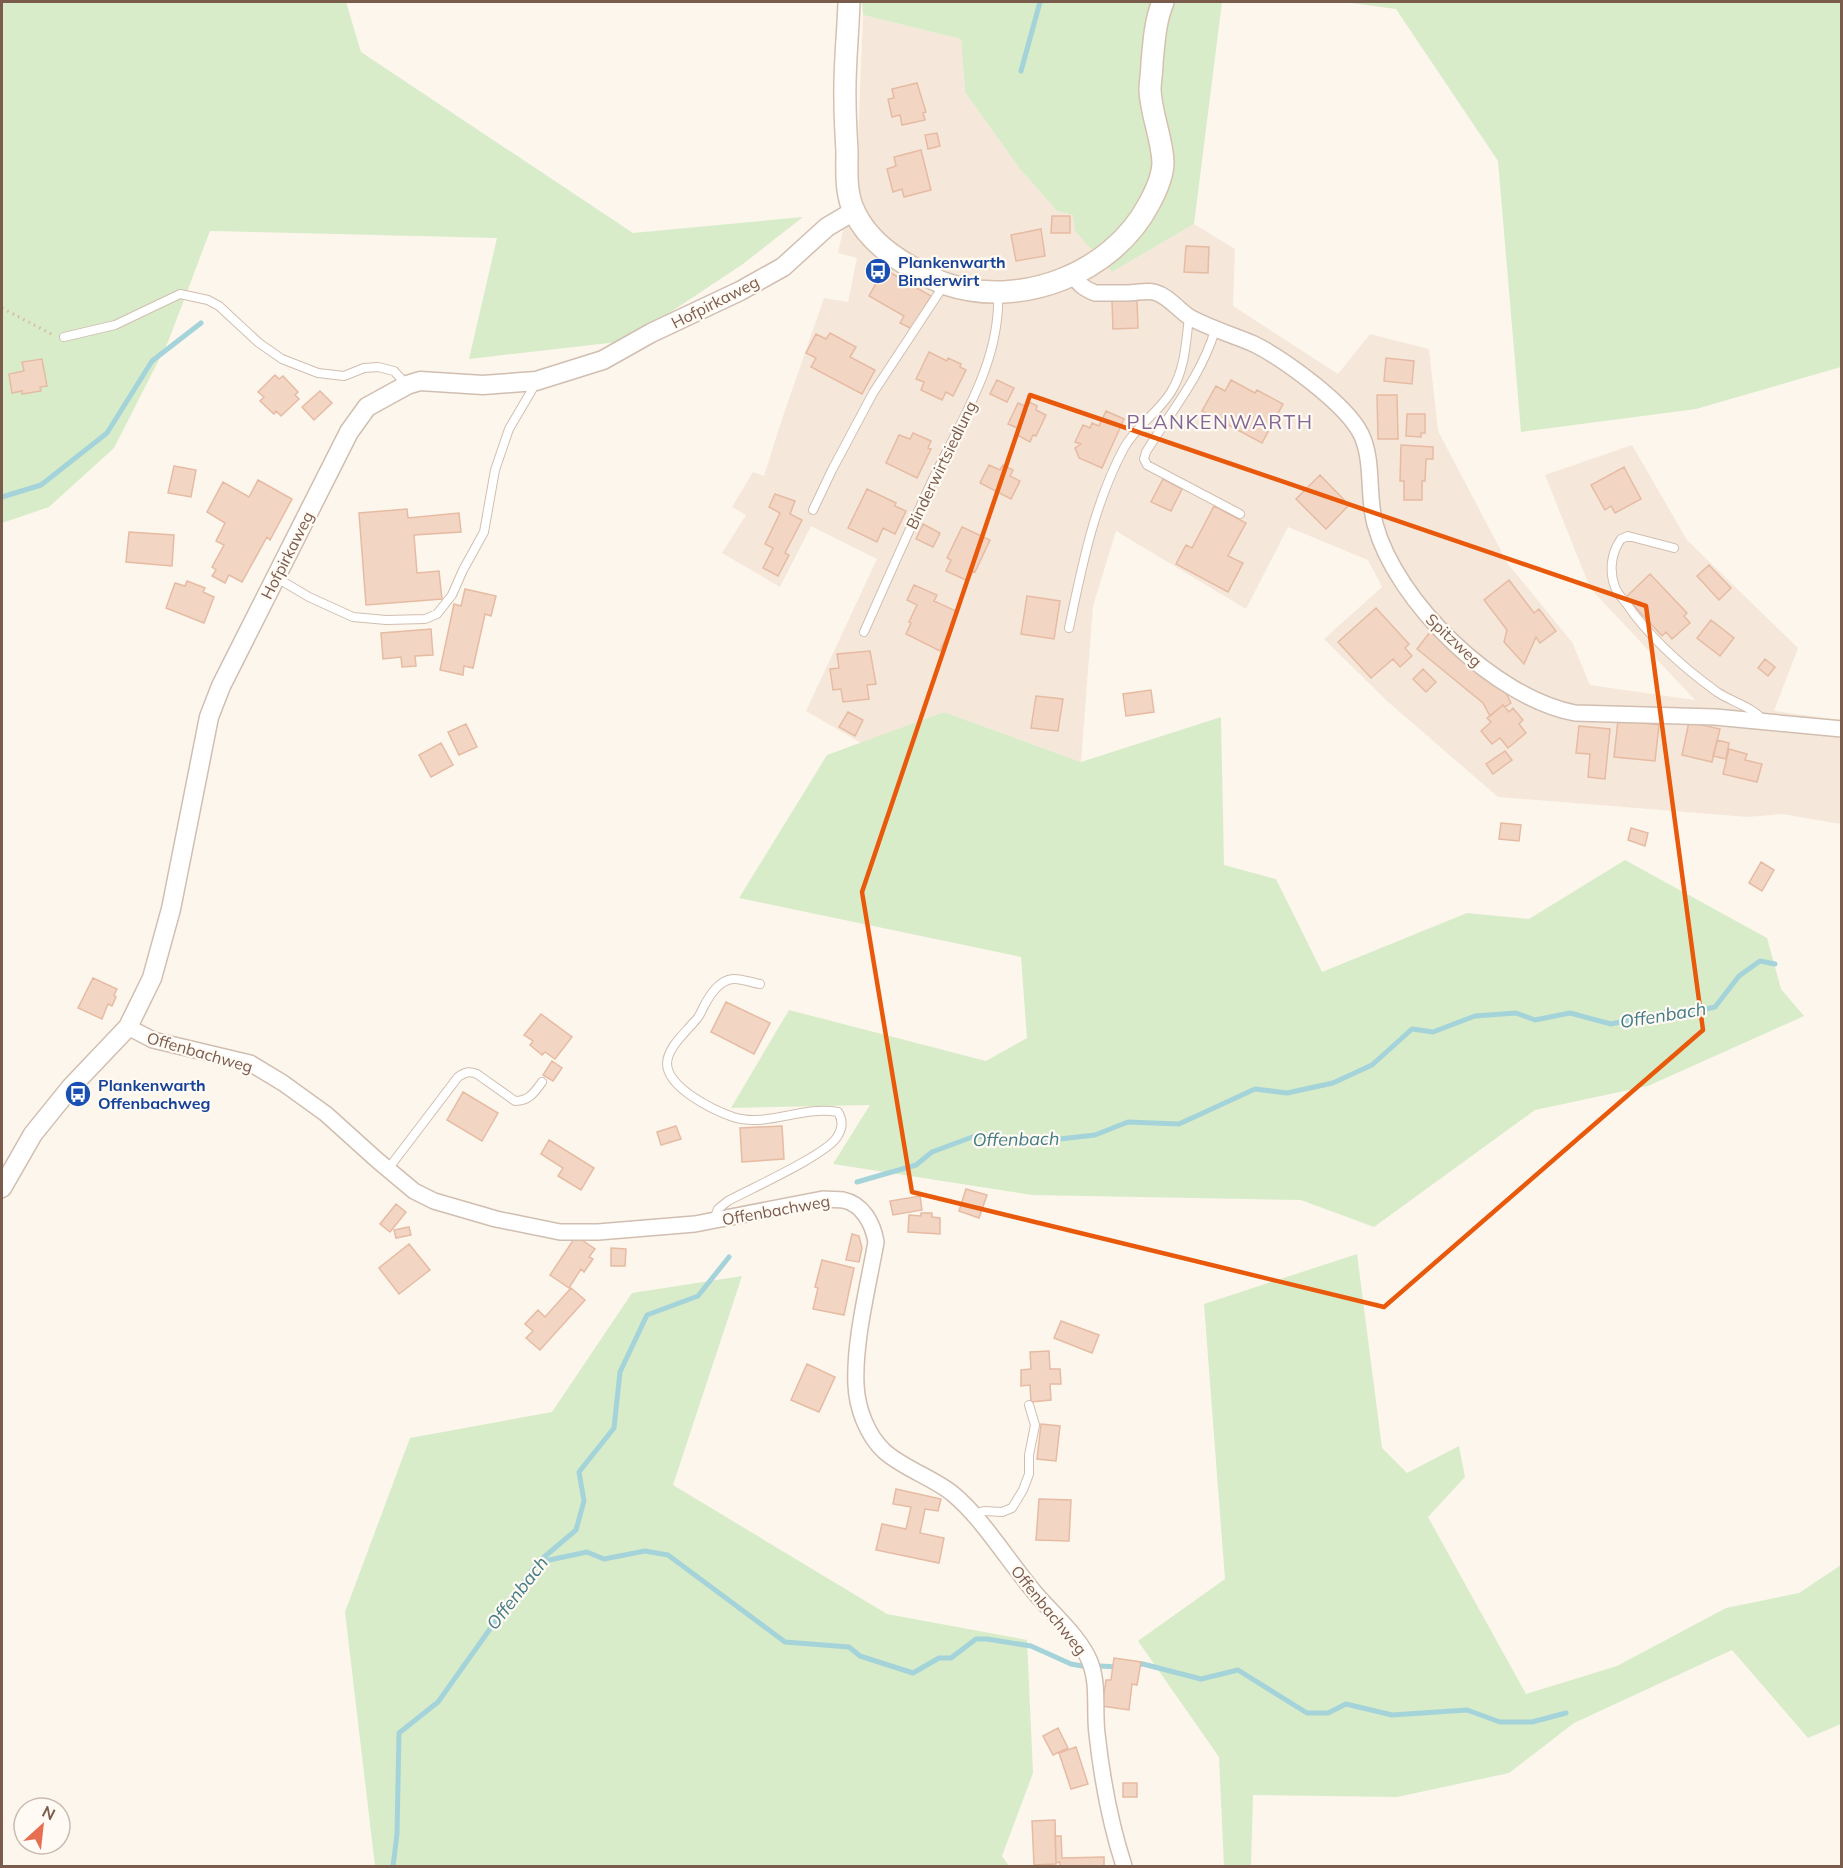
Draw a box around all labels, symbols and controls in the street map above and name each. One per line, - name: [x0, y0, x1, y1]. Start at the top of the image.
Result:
- place label: Plankenwarth Binderwirt: [898, 252, 1006, 290]
- bus stop icon: Plankenwarth Binderwirt: [863, 256, 893, 286]
- street label: Hofpirkaweg: [668, 271, 762, 333]
- street label: Binderwirtsiedlung: [901, 398, 981, 532]
- district label: PLANKENWARTH: [1126, 409, 1314, 434]
- street label: Hofpirkaweg: [256, 508, 318, 602]
- street label: Spitzweg: [1422, 609, 1486, 671]
- water label: Offenbach: [1618, 997, 1708, 1033]
- street label: Offenbachweg: [145, 1027, 255, 1077]
- place label: Plankenwarth Offenbachweg: [98, 1075, 210, 1113]
- bus stop icon: Plankenwarth Offenbachweg: [63, 1079, 93, 1109]
- water label: Offenbach: [972, 1127, 1060, 1151]
- street label: Offenbachweg: [720, 1191, 832, 1229]
- water label: Offenbach: [481, 1552, 553, 1634]
- street label: Offenbachweg: [1007, 1561, 1091, 1659]
- north arrow: [12, 1796, 72, 1856]
- text: N: [39, 1801, 59, 1824]

